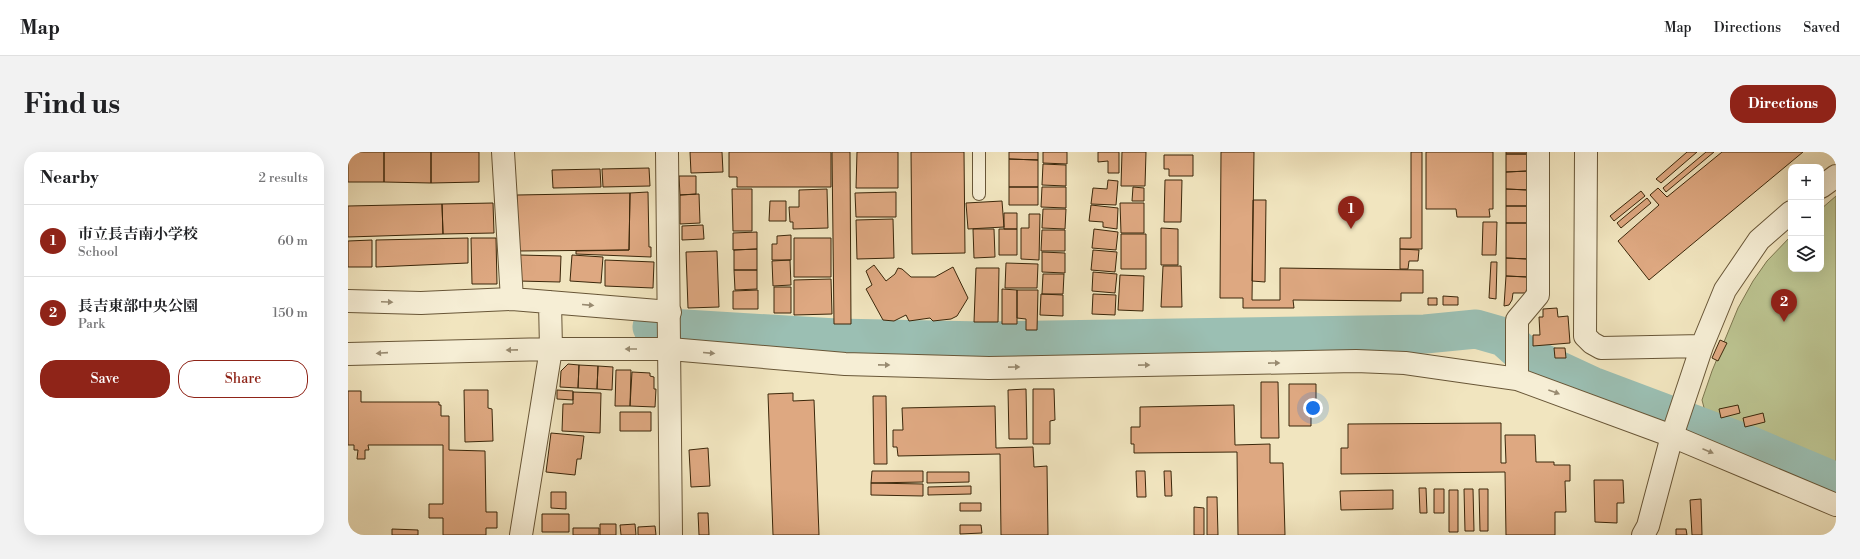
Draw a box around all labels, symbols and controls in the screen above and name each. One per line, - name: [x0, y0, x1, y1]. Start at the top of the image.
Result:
- text: Map: [20, 16, 60, 40]
- text: Map: [1664, 19, 1692, 37]
- text: Directions: [1714, 19, 1781, 37]
- text: Saved: [1803, 19, 1840, 37]
- button: Directions: [1730, 85, 1836, 123]
- text: Find us: [24, 87, 120, 122]
- map controls: [1788, 164, 1824, 272]
- button: +: [1788, 164, 1824, 200]
- text: Nearby: [40, 167, 99, 189]
- text: 2 results: [259, 170, 308, 186]
- pin: 1: [1338, 196, 1364, 229]
- button: −: [1788, 200, 1824, 236]
- text: 市立長吉南小学校: [78, 225, 198, 244]
- text: 1: [50, 233, 56, 249]
- text: 60 m: [277, 233, 308, 249]
- button: layers: [1788, 236, 1824, 272]
- text: School: [78, 244, 118, 260]
- pin: 2: [1771, 289, 1797, 322]
- text: 長吉東部中央公園: [78, 297, 198, 316]
- one-way arrow: [381, 299, 394, 305]
- one-way arrow: [582, 302, 594, 309]
- text: 2: [49, 305, 57, 321]
- text: 150 m: [273, 305, 308, 321]
- text: Park: [78, 316, 105, 332]
- one-way arrow: [624, 346, 637, 352]
- one-way arrow: [505, 347, 518, 353]
- one-way arrow: [703, 349, 715, 356]
- one-way arrow: [376, 350, 388, 357]
- button: Save: [40, 360, 170, 398]
- button: Share: [178, 360, 308, 398]
- one-way arrow: [1268, 360, 1281, 366]
- one-way arrow: [878, 362, 891, 368]
- one-way arrow: [1138, 362, 1151, 368]
- one-way arrow: [1008, 364, 1021, 370]
- one-way arrow: [1548, 390, 1560, 396]
- your location: [1303, 398, 1323, 418]
- one-way arrow: [1703, 449, 1715, 455]

